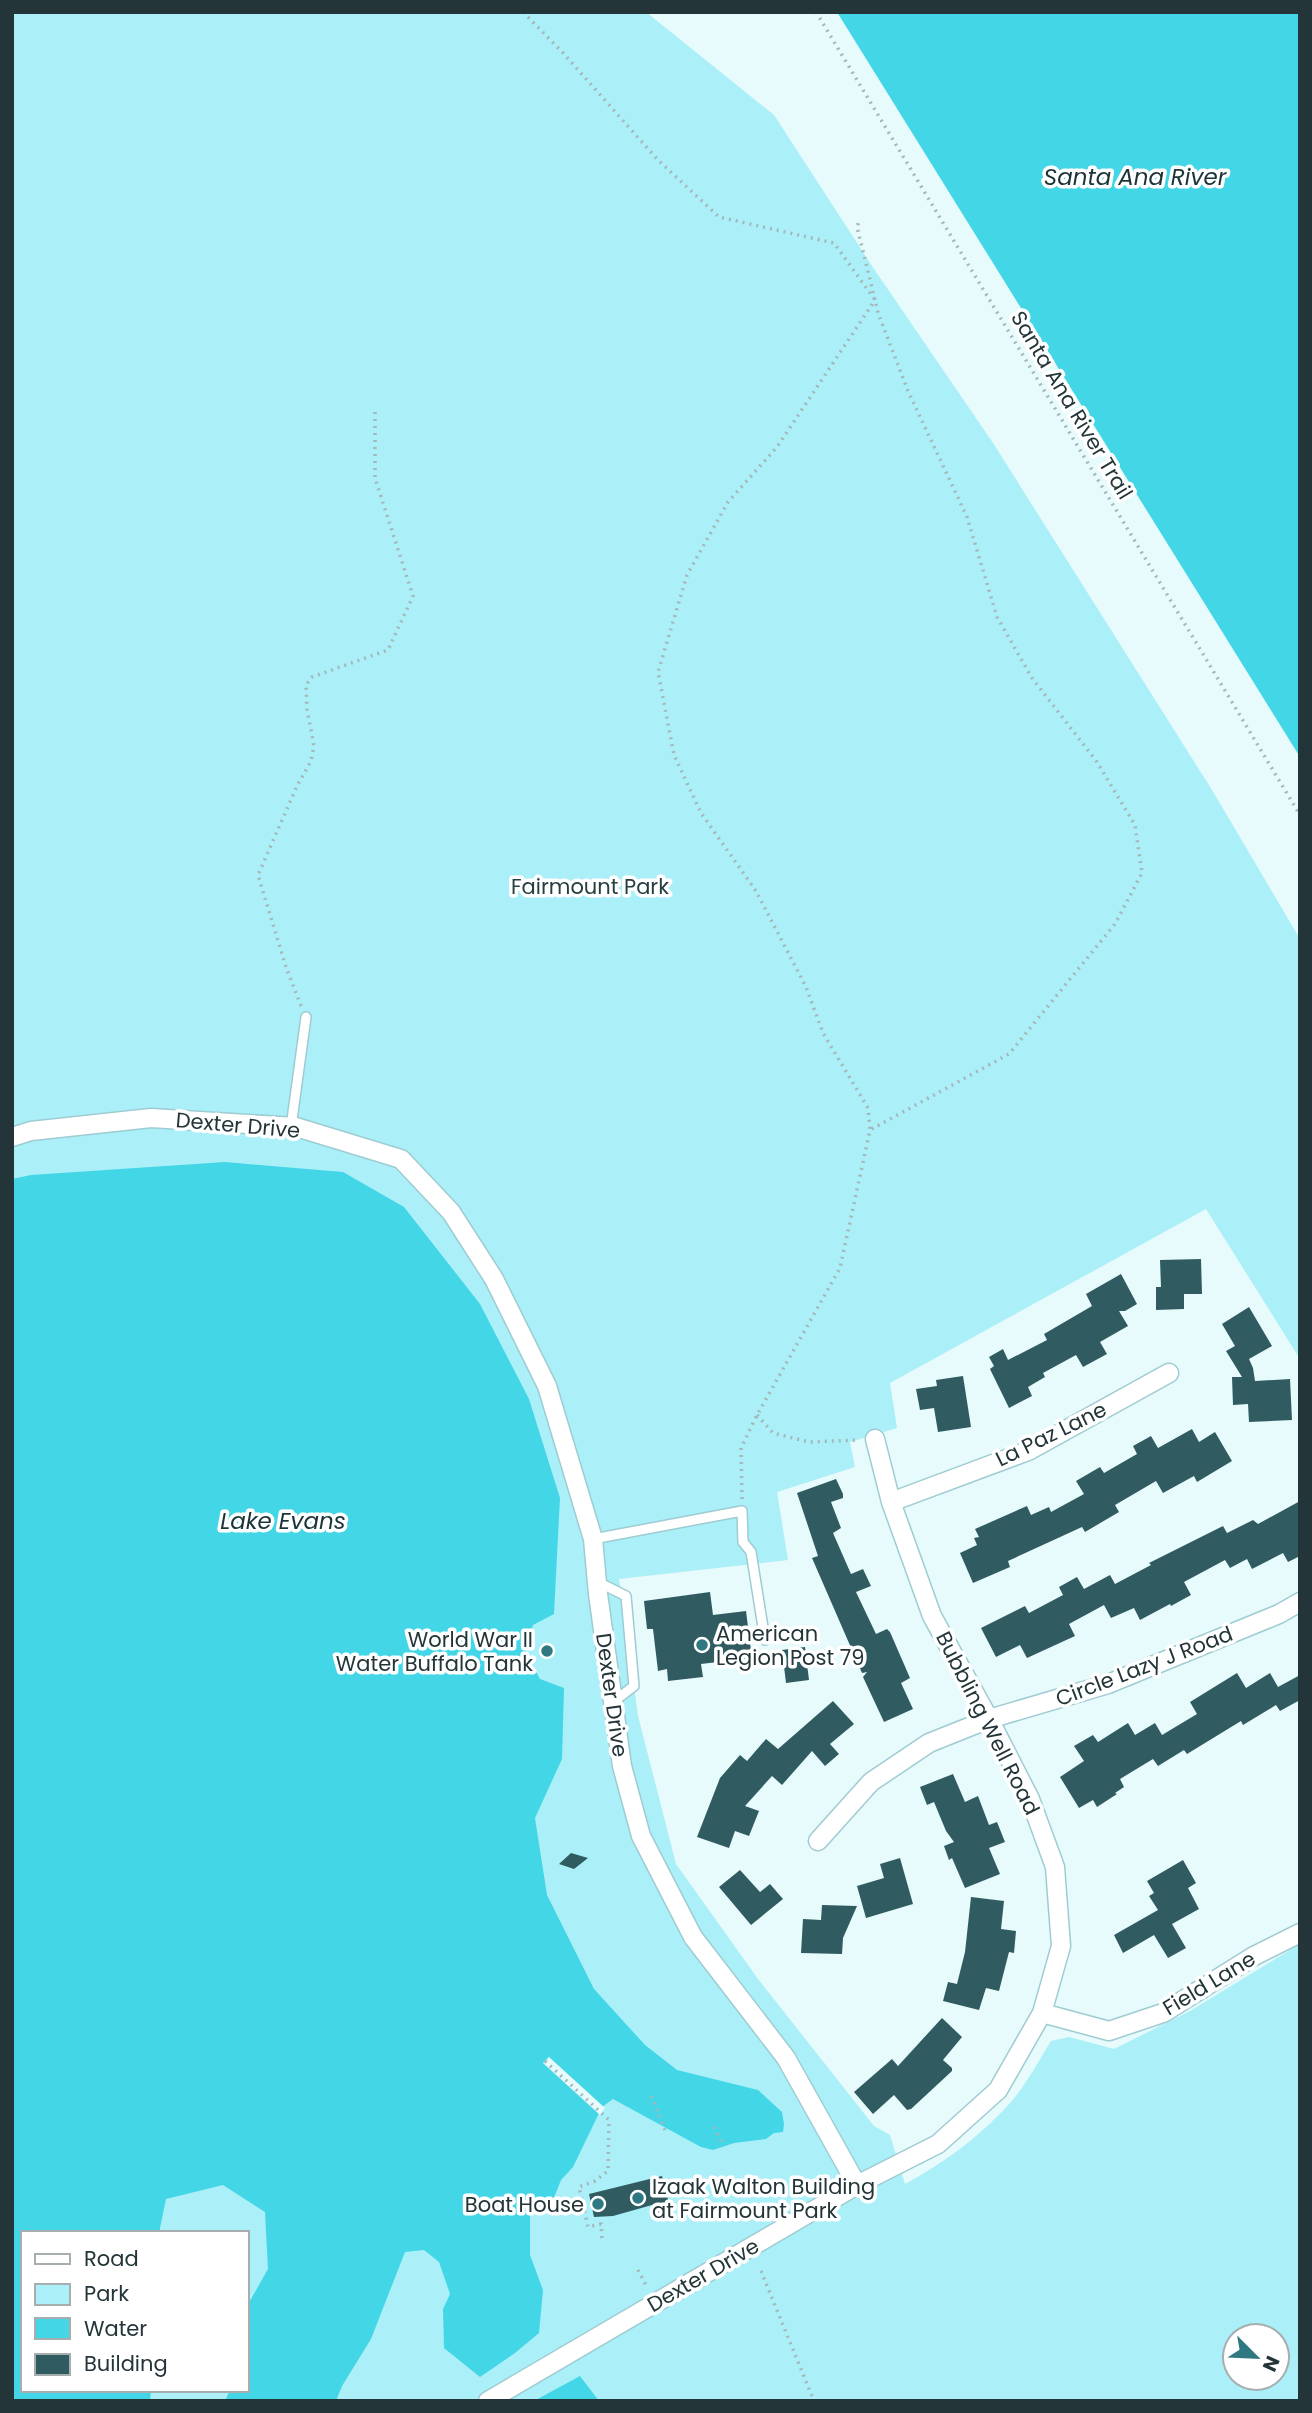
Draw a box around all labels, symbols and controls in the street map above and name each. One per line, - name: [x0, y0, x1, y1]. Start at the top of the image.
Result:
- water label: Santa Ana River: [1044, 161, 1228, 193]
- street label: Santa Ana River Trail: [1004, 306, 1140, 504]
- park label: Fairmount Park: [511, 872, 669, 901]
- street label: Dexter Drive: [175, 1105, 301, 1145]
- street label: La Paz Lane: [991, 1395, 1111, 1473]
- water label: Lake Evans: [220, 1505, 346, 1537]
- place label: American Legion Post 79: [716, 1619, 864, 1672]
- street label: Circle Lazy J Road: [1051, 1619, 1237, 1713]
- place label: World War II Water Buffalo Tank: [336, 1625, 533, 1678]
- street label: Bubbling Well Road: [929, 1626, 1047, 1820]
- street label: Dexter Drive: [589, 1631, 635, 1759]
- marker: American Legion Post 79: [694, 1637, 710, 1653]
- marker: World War II Water Buffalo Tank: [539, 1643, 555, 1659]
- street label: Field Lane: [1157, 1944, 1261, 2022]
- place label: Izaak Walton Building at Fairmount Park: [652, 2172, 875, 2225]
- place label: Boat House: [465, 2190, 584, 2219]
- marker: Izaak Walton Building at Fairmount Park: [630, 2190, 646, 2206]
- marker: Boat House: [590, 2196, 606, 2212]
- legend: [21, 2231, 248, 2392]
- street label: Dexter Drive: [642, 2231, 764, 2319]
- text: Road: [84, 2244, 139, 2273]
- text: Park: [84, 2279, 129, 2308]
- text: Water: [84, 2314, 147, 2343]
- north arrow: [1221, 2322, 1291, 2392]
- text: Building: [84, 2349, 168, 2378]
- text: N: [1256, 2352, 1286, 2376]

